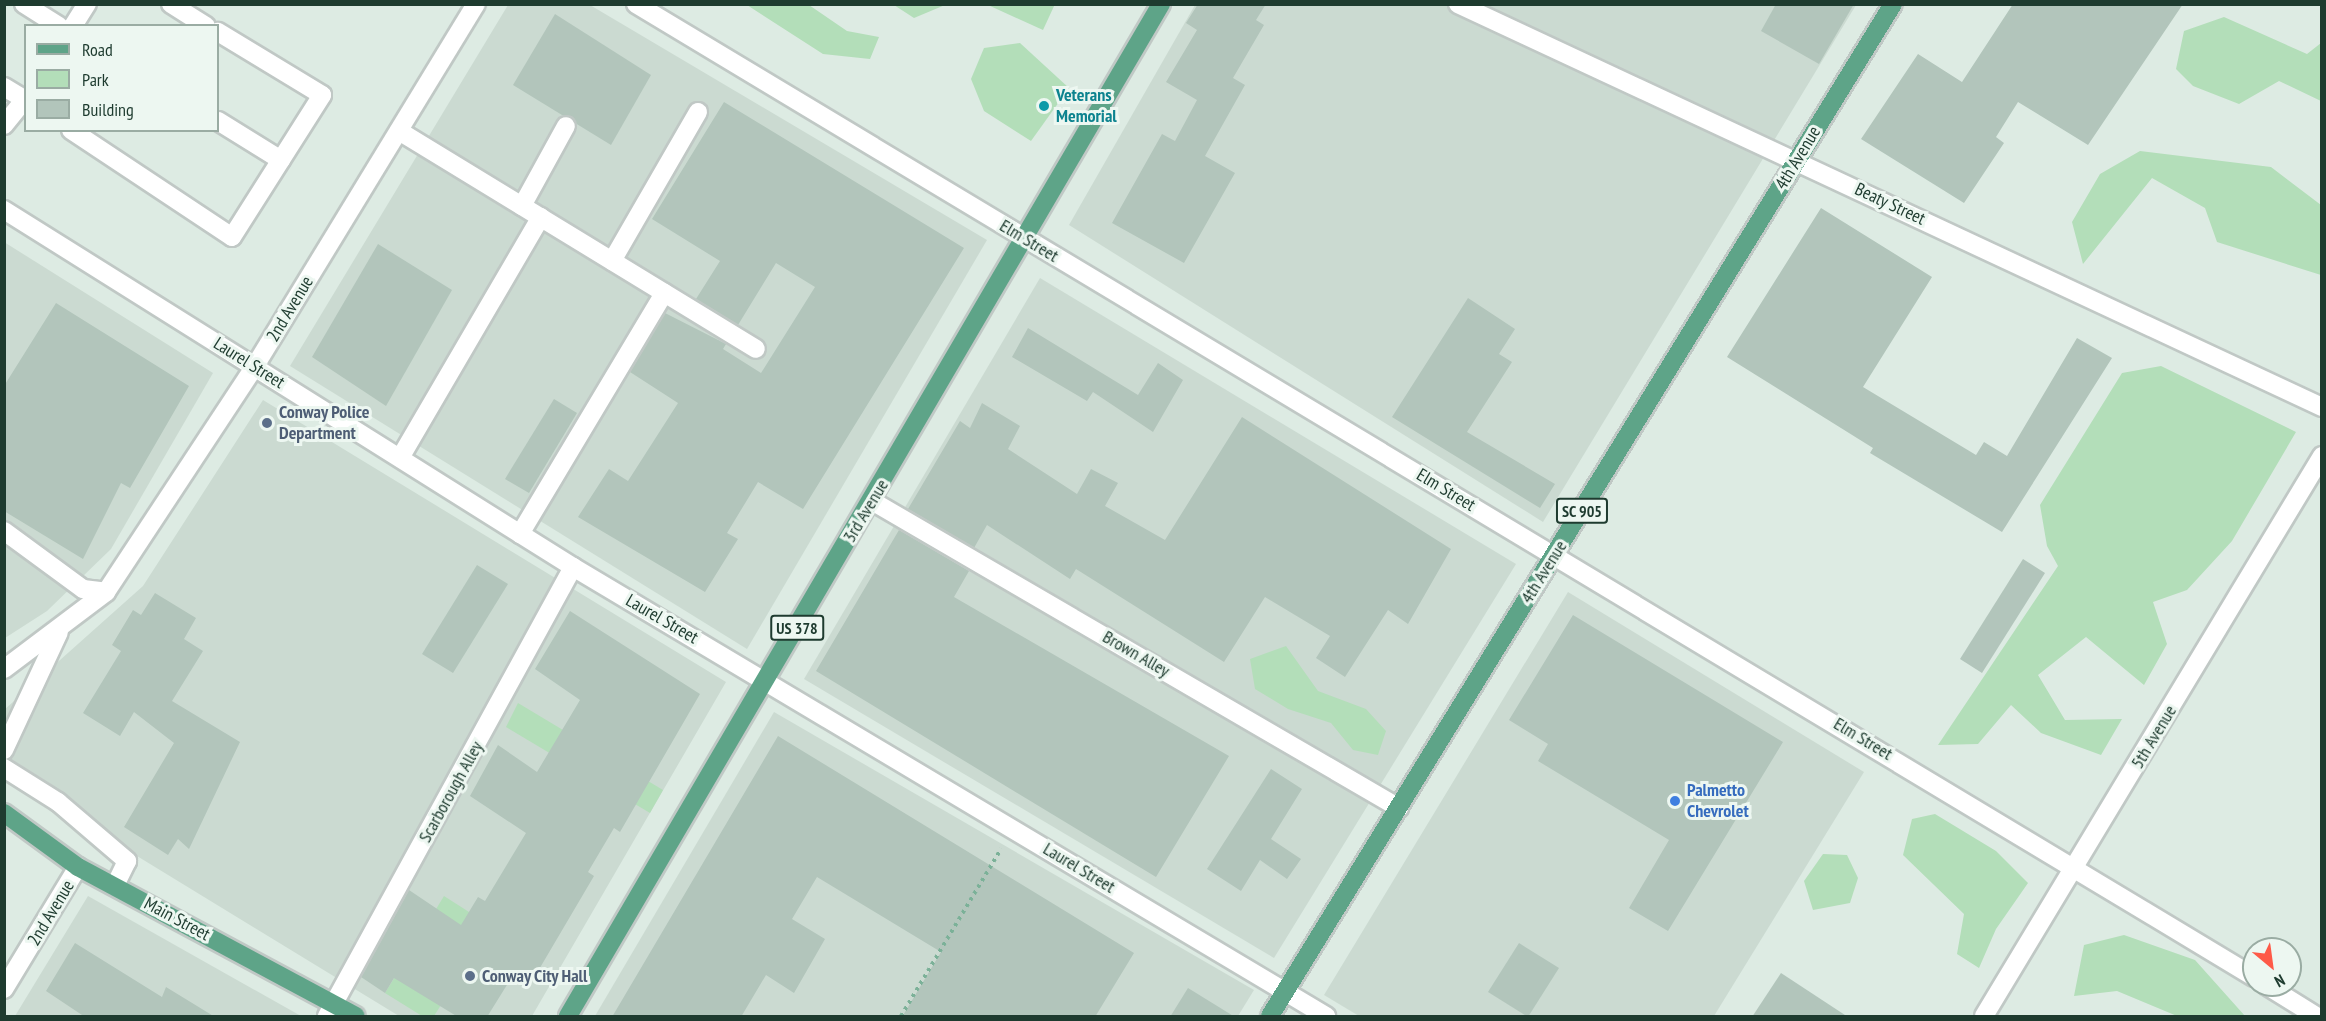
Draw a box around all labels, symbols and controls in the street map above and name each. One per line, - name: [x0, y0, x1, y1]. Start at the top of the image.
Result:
- legend: [24, 24, 219, 132]
- text: Road: [82, 38, 113, 61]
- text: Park: [82, 68, 109, 91]
- place label: Veterans Memorial: [1056, 85, 1117, 128]
- text: Building: [82, 98, 134, 121]
- marker: Veterans Memorial: [1037, 99, 1051, 113]
- street label: 4th Avenue: [1771, 122, 1825, 194]
- street label: Beaty Street: [1851, 178, 1929, 230]
- street label: Elm Street: [996, 215, 1062, 267]
- street label: 2nd Avenue: [262, 272, 318, 346]
- street label: Laurel Street: [209, 333, 289, 393]
- place label: Conway Police Department: [279, 402, 370, 444]
- marker: Conway Police Department: [260, 416, 274, 430]
- street label: Elm Street: [1413, 464, 1479, 516]
- street label: 3rd Avenue: [839, 475, 893, 547]
- road number: SC 905: [1555, 498, 1609, 524]
- street label: 4th Avenue: [1516, 536, 1572, 608]
- street label: Laurel Street: [622, 590, 702, 648]
- road number: US 378: [770, 615, 824, 641]
- street label: Brown Alley: [1098, 626, 1174, 682]
- street label: 5th Avenue: [2127, 701, 2181, 773]
- street label: Elm Street: [1830, 713, 1896, 765]
- street label: Scarborough Alley: [414, 737, 488, 847]
- place label: Palmetto Chevrolet: [1687, 780, 1749, 822]
- marker: Palmetto Chevrolet: [1668, 794, 1682, 808]
- street label: Laurel Street: [1039, 838, 1119, 898]
- street label: 2nd Avenue: [23, 876, 79, 950]
- street label: Main Street: [140, 893, 214, 945]
- north arrow: [2242, 937, 2302, 997]
- place label: Conway City Hall: [482, 965, 589, 987]
- marker: Conway City Hall: [463, 969, 477, 983]
- text: N: [2271, 970, 2288, 992]

